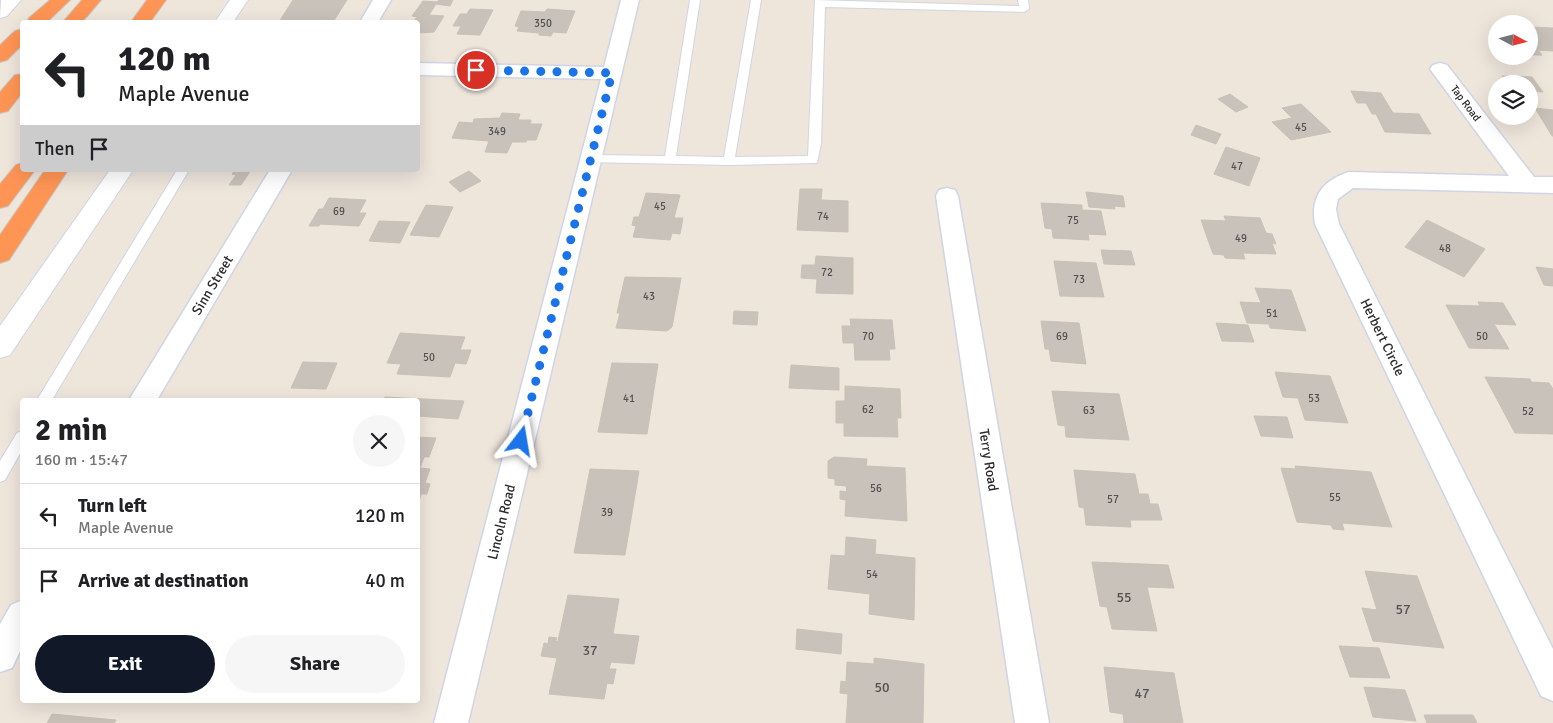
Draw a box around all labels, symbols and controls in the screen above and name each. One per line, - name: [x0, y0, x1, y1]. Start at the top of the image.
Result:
- north arrow: [1488, 15, 1538, 65]
- map controls: [1488, 15, 1538, 125]
- house number: 350: [534, 17, 552, 30]
- text: 120 m: [118, 37, 211, 80]
- icon: left: [35, 40, 100, 105]
- pin: [455, 49, 497, 91]
- icon: arrive: [462, 56, 490, 84]
- button: layers: [1488, 75, 1538, 125]
- text: Maple Avenue: [118, 80, 249, 107]
- street label: Tap Road: [1448, 83, 1484, 124]
- house number: 45: [1295, 121, 1307, 134]
- house number: 349: [488, 125, 506, 138]
- icon: arrive: [85, 135, 113, 163]
- text: Then: [35, 137, 75, 161]
- house number: 47: [1231, 160, 1243, 173]
- house number: 45: [654, 200, 666, 213]
- house number: 69: [333, 205, 345, 218]
- house number: 74: [817, 210, 829, 223]
- house number: 75: [1067, 214, 1079, 227]
- house number: 49: [1235, 232, 1247, 245]
- house number: 48: [1439, 242, 1451, 255]
- street label: Sinn Street: [188, 252, 237, 318]
- house number: 72: [821, 266, 833, 279]
- house number: 73: [1073, 273, 1085, 286]
- house number: 43: [643, 290, 655, 303]
- street label: Herbert Circle: [1356, 296, 1409, 379]
- house number: 51: [1266, 307, 1278, 320]
- house number: 70: [862, 330, 874, 343]
- house number: 69: [1056, 330, 1068, 343]
- house number: 50: [1476, 330, 1488, 343]
- house number: 50: [423, 351, 435, 364]
- house number: 41: [623, 392, 635, 405]
- house number: 53: [1308, 392, 1320, 405]
- house number: 62: [862, 403, 874, 416]
- house number: 63: [1083, 404, 1095, 417]
- house number: 52: [1522, 405, 1534, 418]
- text: 2 min: [35, 412, 107, 449]
- position arrow: [494, 414, 546, 466]
- button: close: [353, 415, 405, 467]
- street label: Terry Road: [975, 428, 1002, 493]
- text: 160 m · 15:47: [35, 450, 128, 470]
- house number: 56: [870, 482, 882, 495]
- street label: Lincoln Road: [484, 483, 519, 562]
- house number: 55: [1329, 491, 1341, 504]
- house number: 57: [1107, 493, 1119, 506]
- text: Turn left: [78, 494, 147, 518]
- icon: left: [35, 502, 63, 530]
- text: 120 m: [355, 504, 405, 528]
- house number: 39: [601, 506, 613, 519]
- text: Maple Avenue: [78, 518, 174, 538]
- icon: arrive: [35, 567, 63, 595]
- house number: 54: [866, 568, 878, 581]
- text: Arrive at destination: [78, 569, 249, 593]
- text: 40 m: [365, 569, 405, 593]
- house number: 55: [1116, 589, 1132, 606]
- house number: 57: [1395, 601, 1411, 618]
- button: Exit: [35, 635, 215, 693]
- button: Share: [225, 635, 405, 693]
- house number: 37: [582, 642, 598, 659]
- house number: 50: [874, 679, 890, 696]
- house number: 47: [1134, 685, 1150, 702]

